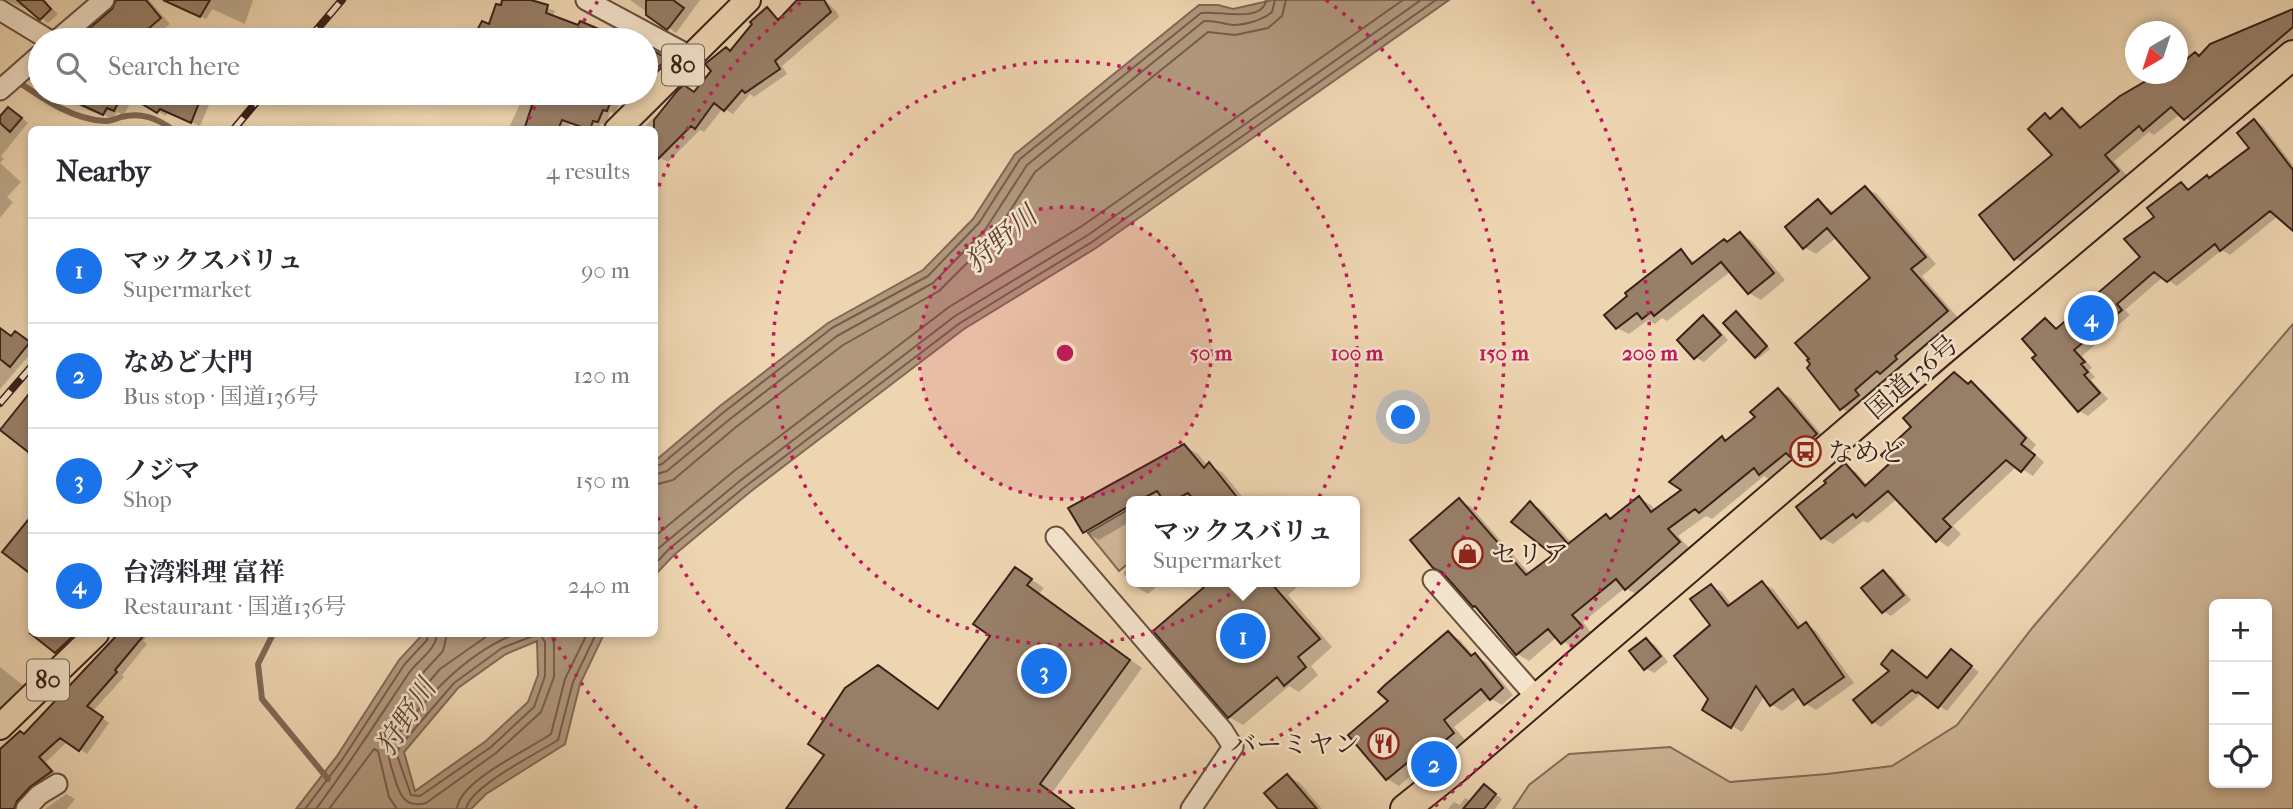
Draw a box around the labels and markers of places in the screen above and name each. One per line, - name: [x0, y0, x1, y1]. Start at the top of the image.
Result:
- pin: 4: [2068, 292, 2114, 344]
- centre of rings: [1053, 341, 1077, 365]
- bus stop icon: なめど: [1788, 435, 1822, 469]
- place label: なめど: [1828, 437, 1906, 468]
- shop icon: セリア: [1451, 537, 1485, 571]
- place label: セリア: [1491, 539, 1569, 570]
- pin: 1: [1220, 610, 1266, 662]
- pin: 3: [1021, 645, 1067, 697]
- restaurant icon: バーミヤン: [1366, 727, 1400, 761]
- place label: バーミヤン: [1230, 729, 1360, 760]
- pin: 2: [1411, 738, 1457, 790]

